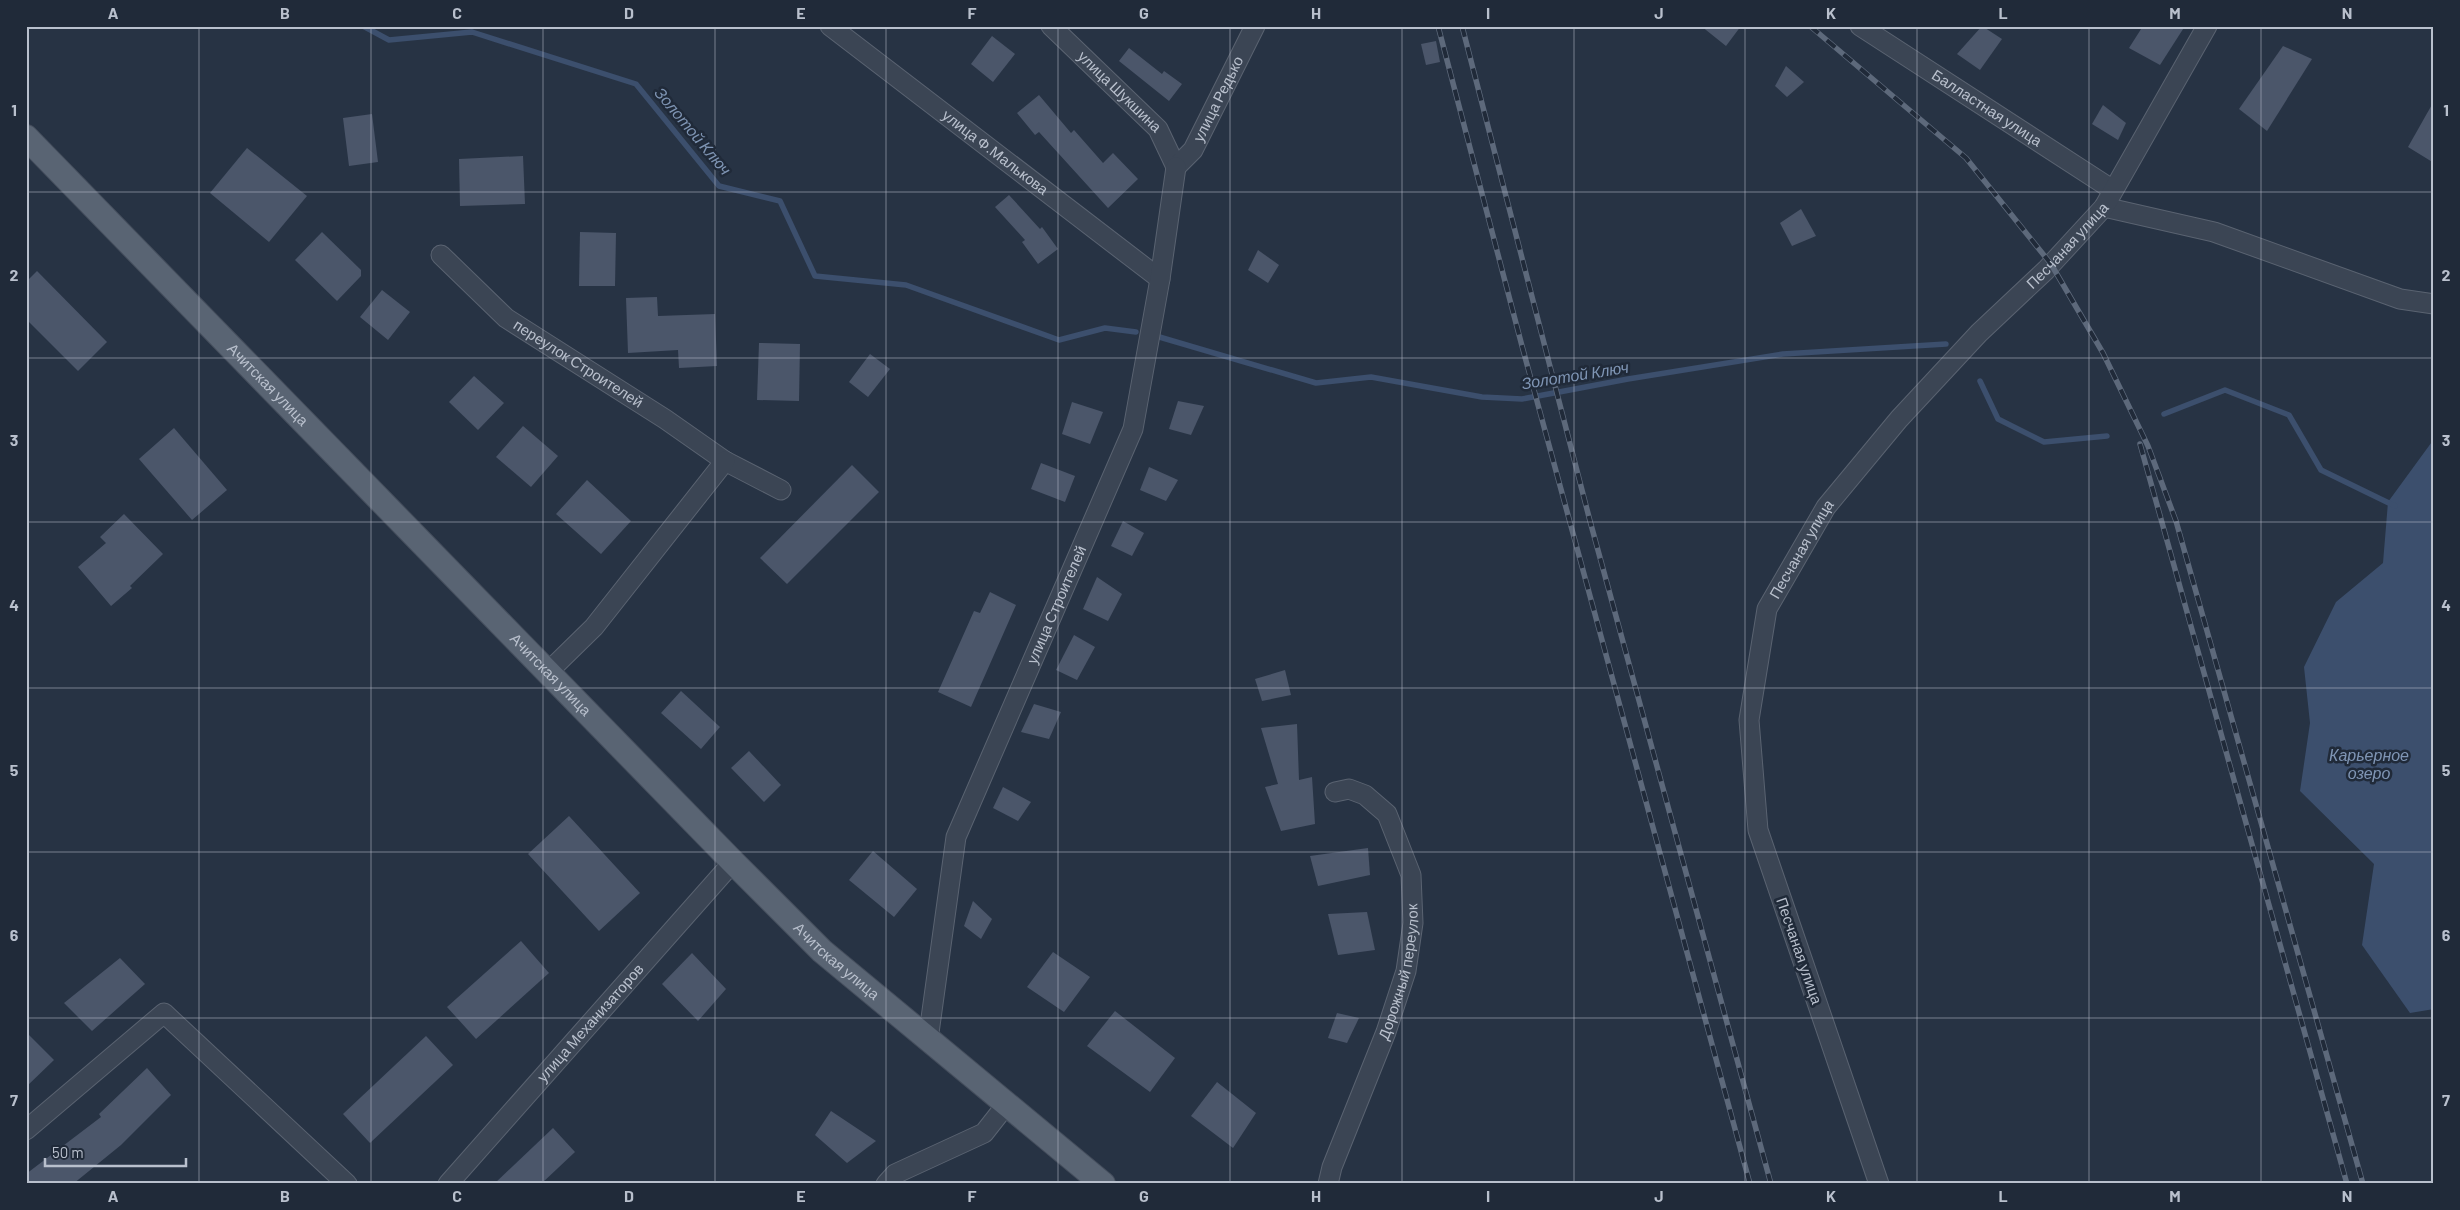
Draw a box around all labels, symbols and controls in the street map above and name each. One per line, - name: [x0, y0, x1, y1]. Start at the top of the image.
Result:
- text: A: [108, 3, 119, 22]
- text: B: [280, 3, 290, 22]
- text: C: [452, 3, 462, 22]
- text: D: [624, 3, 634, 22]
- text: E: [796, 3, 806, 22]
- text: F: [968, 3, 977, 22]
- text: G: [1139, 3, 1149, 22]
- text: H: [1311, 3, 1321, 22]
- text: I: [1486, 3, 1490, 22]
- text: J: [1654, 3, 1664, 22]
- text: K: [1826, 3, 1836, 22]
- text: L: [1998, 3, 2008, 22]
- text: M: [2169, 3, 2181, 22]
- text: N: [2342, 3, 2352, 22]
- street label: улица Шукшина: [1075, 47, 1166, 136]
- street label: улица Редько: [1189, 53, 1246, 144]
- street label: Балластная улица: [1929, 65, 2046, 150]
- water label: Золотой Ключ: [651, 83, 735, 178]
- text: 1: [11, 100, 17, 119]
- text: 1: [2443, 100, 2449, 119]
- street label: улица Ф.Малькова: [939, 105, 1053, 198]
- street label: Песчаная улица: [2022, 198, 2112, 292]
- text: 2: [10, 265, 19, 284]
- text: 2: [2442, 265, 2451, 284]
- street label: переулок Строителей: [511, 315, 647, 411]
- street label: Ачитская улица: [224, 339, 313, 429]
- water label: Золотой Ключ: [1520, 357, 1630, 392]
- text: 3: [10, 430, 18, 449]
- text: 3: [2442, 430, 2450, 449]
- street label: Песчаная улица: [1765, 495, 1837, 602]
- street label: улица Строителей: [1022, 543, 1089, 666]
- text: 4: [9, 595, 19, 614]
- text: 4: [2441, 595, 2451, 614]
- street label: Ачитская улица: [507, 629, 596, 719]
- water label: Карьерное озеро: [2329, 745, 2409, 782]
- text: 5: [10, 760, 19, 779]
- text: 5: [2442, 760, 2451, 779]
- street label: Песчаная улица: [1773, 895, 1827, 1007]
- street label: Дорожный переулок: [1374, 903, 1422, 1042]
- street label: Ачитская улица: [790, 918, 884, 1003]
- text: 6: [10, 925, 19, 944]
- text: 6: [2442, 925, 2451, 944]
- street label: улица Механизаторов: [533, 959, 647, 1085]
- text: 7: [10, 1090, 18, 1109]
- text: 7: [2442, 1090, 2450, 1109]
- scale bar: [45, 1135, 186, 1167]
- text: 50 m: [52, 1143, 84, 1161]
- text: A: [108, 1186, 119, 1205]
- text: B: [280, 1186, 290, 1205]
- text: C: [452, 1186, 462, 1205]
- text: D: [624, 1186, 634, 1205]
- text: E: [796, 1186, 806, 1205]
- text: F: [968, 1186, 977, 1205]
- text: G: [1139, 1186, 1149, 1205]
- text: H: [1311, 1186, 1321, 1205]
- text: I: [1486, 1186, 1490, 1205]
- text: J: [1654, 1186, 1664, 1205]
- text: K: [1826, 1186, 1836, 1205]
- text: L: [1998, 1186, 2008, 1205]
- text: M: [2169, 1186, 2181, 1205]
- text: N: [2342, 1186, 2352, 1205]

